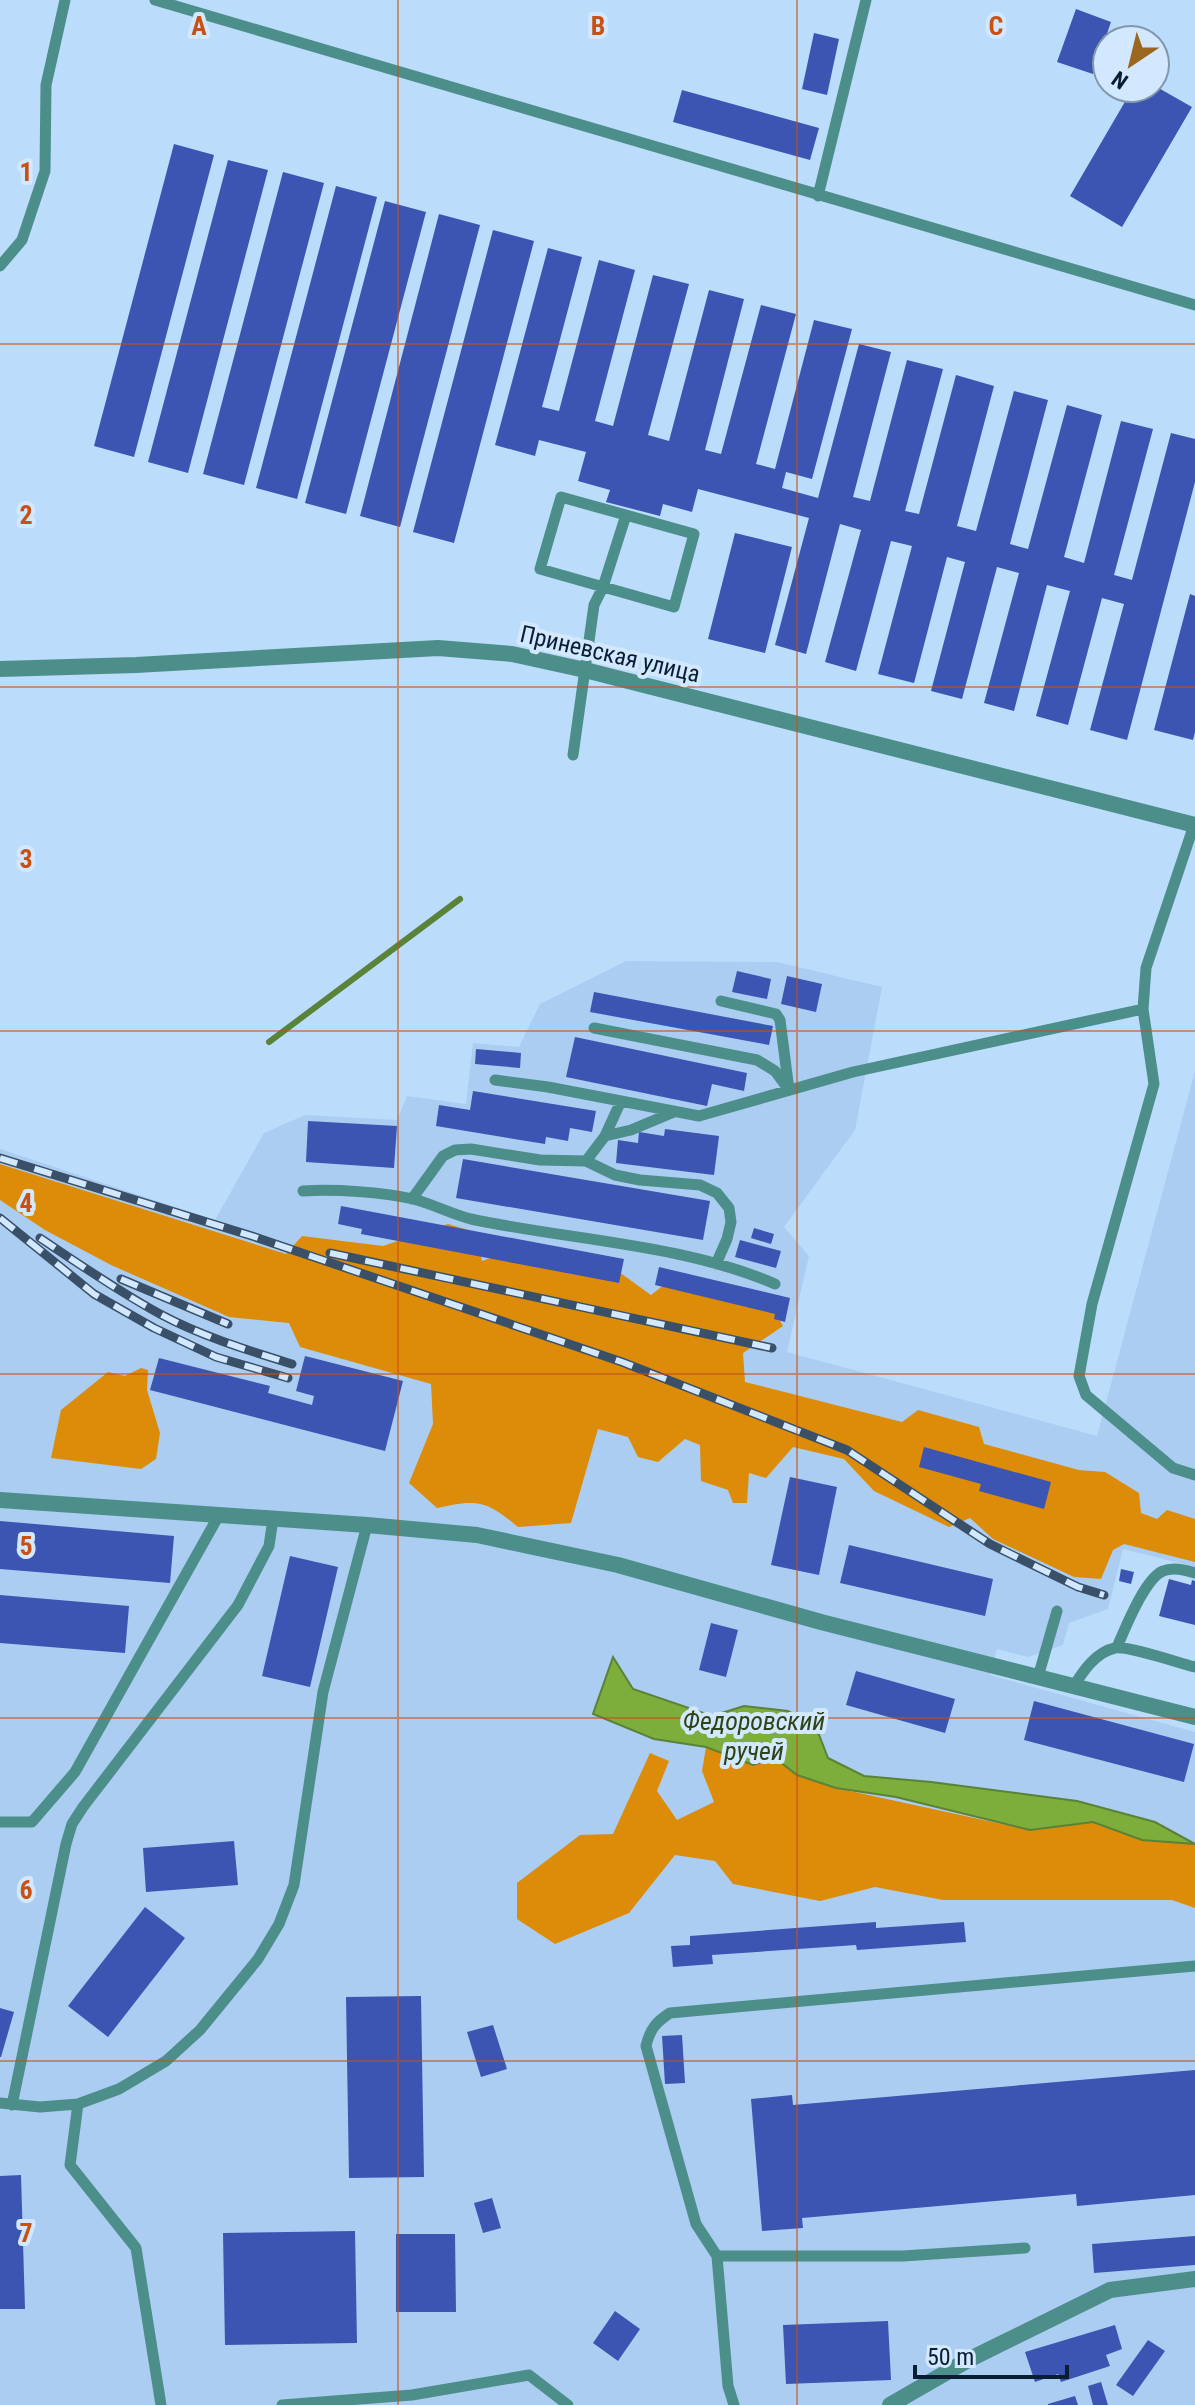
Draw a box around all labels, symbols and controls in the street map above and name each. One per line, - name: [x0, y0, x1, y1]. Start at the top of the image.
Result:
- text: A: [191, 11, 207, 41]
- text: B: [591, 11, 605, 41]
- text: C: [989, 11, 1004, 41]
- north arrow: [1091, 24, 1171, 104]
- text: N: [1107, 66, 1133, 94]
- text: 1: [19, 157, 33, 187]
- text: 2: [19, 500, 33, 530]
- street label: Приневская улица: [517, 620, 703, 688]
- text: 3: [19, 844, 33, 874]
- text: 4: [19, 1188, 33, 1218]
- text: 5: [19, 1531, 33, 1561]
- water label: Федоровский ручей: [683, 1706, 825, 1766]
- text: 6: [19, 1875, 33, 1905]
- text: 7: [19, 2218, 33, 2248]
- scale bar: [915, 2329, 1067, 2379]
- text: 50 m: [927, 2343, 974, 2371]

